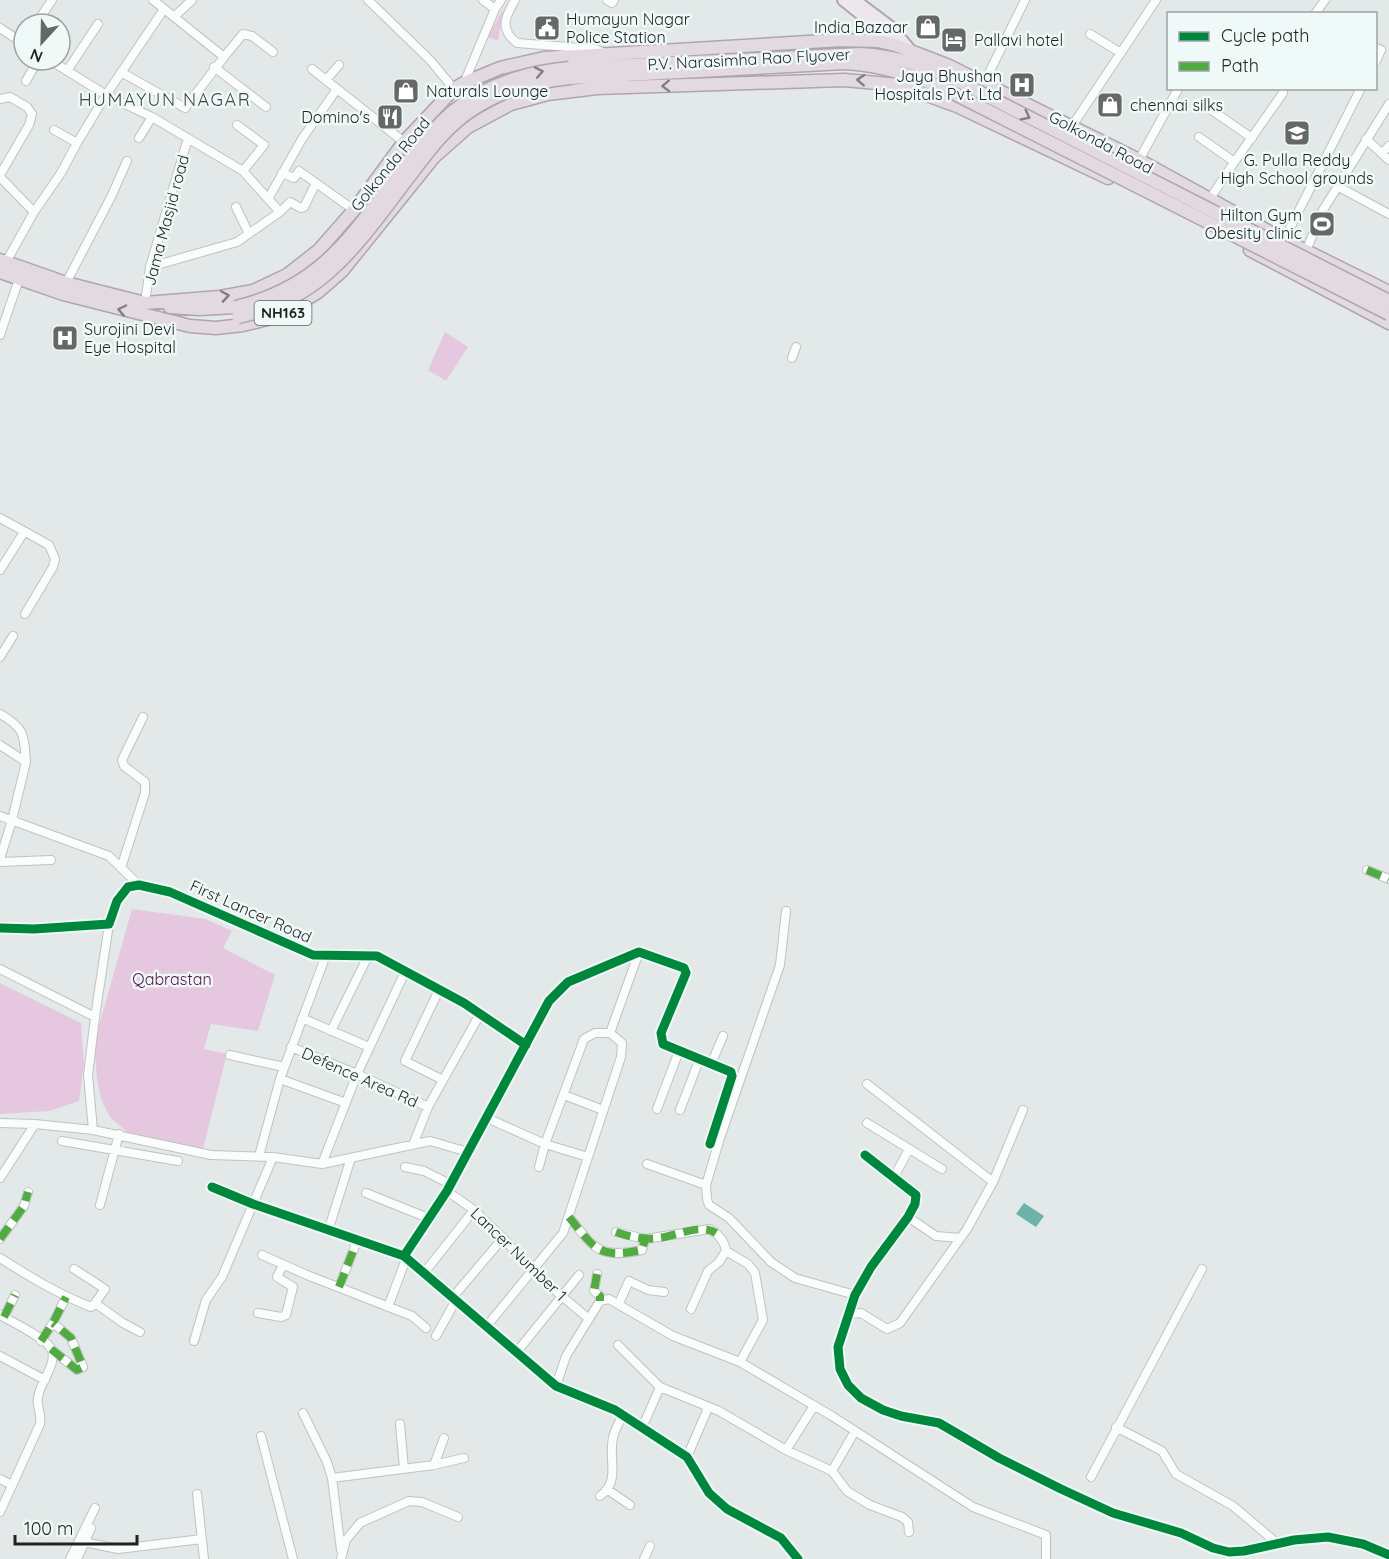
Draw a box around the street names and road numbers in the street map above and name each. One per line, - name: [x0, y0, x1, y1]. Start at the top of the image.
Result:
- street label: P.V. Narasimha Rao Flyover: [647, 44, 851, 74]
- street label: Golkonda Road: [1046, 106, 1156, 178]
- street label: Golkonda Road: [346, 113, 434, 215]
- street label: Jama Masjid road: [139, 152, 193, 288]
- road number: NH163: [254, 301, 312, 325]
- street label: First Lancer Road: [187, 875, 315, 947]
- street label: Defence Area Rd: [299, 1042, 421, 1112]
- street label: Lancer Number 1: [467, 1203, 571, 1305]

